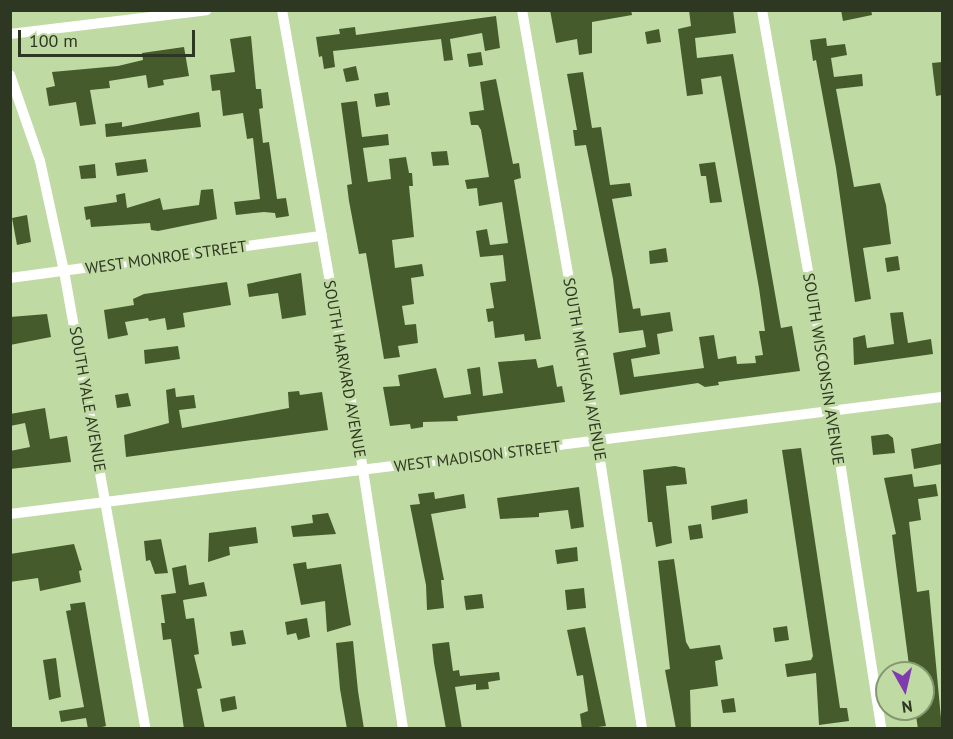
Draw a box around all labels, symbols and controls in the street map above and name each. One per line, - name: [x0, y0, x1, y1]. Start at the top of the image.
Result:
- scale bar: [21, 18, 198, 56]
- text: 100 m: [29, 29, 78, 52]
- street label: WEST MONROE STREET: [84, 236, 248, 278]
- street label: SOUTH WISCONSIN AVENUE: [799, 271, 849, 467]
- street label: SOUTH MICHIGAN AVENUE: [559, 276, 611, 462]
- street label: SOUTH HARVARD AVENUE: [320, 278, 370, 460]
- street label: SOUTH YALE AVENUE: [66, 324, 110, 474]
- street label: WEST MADISON STREET: [392, 436, 562, 476]
- north arrow: [875, 661, 935, 721]
- text: N: [901, 696, 914, 717]

